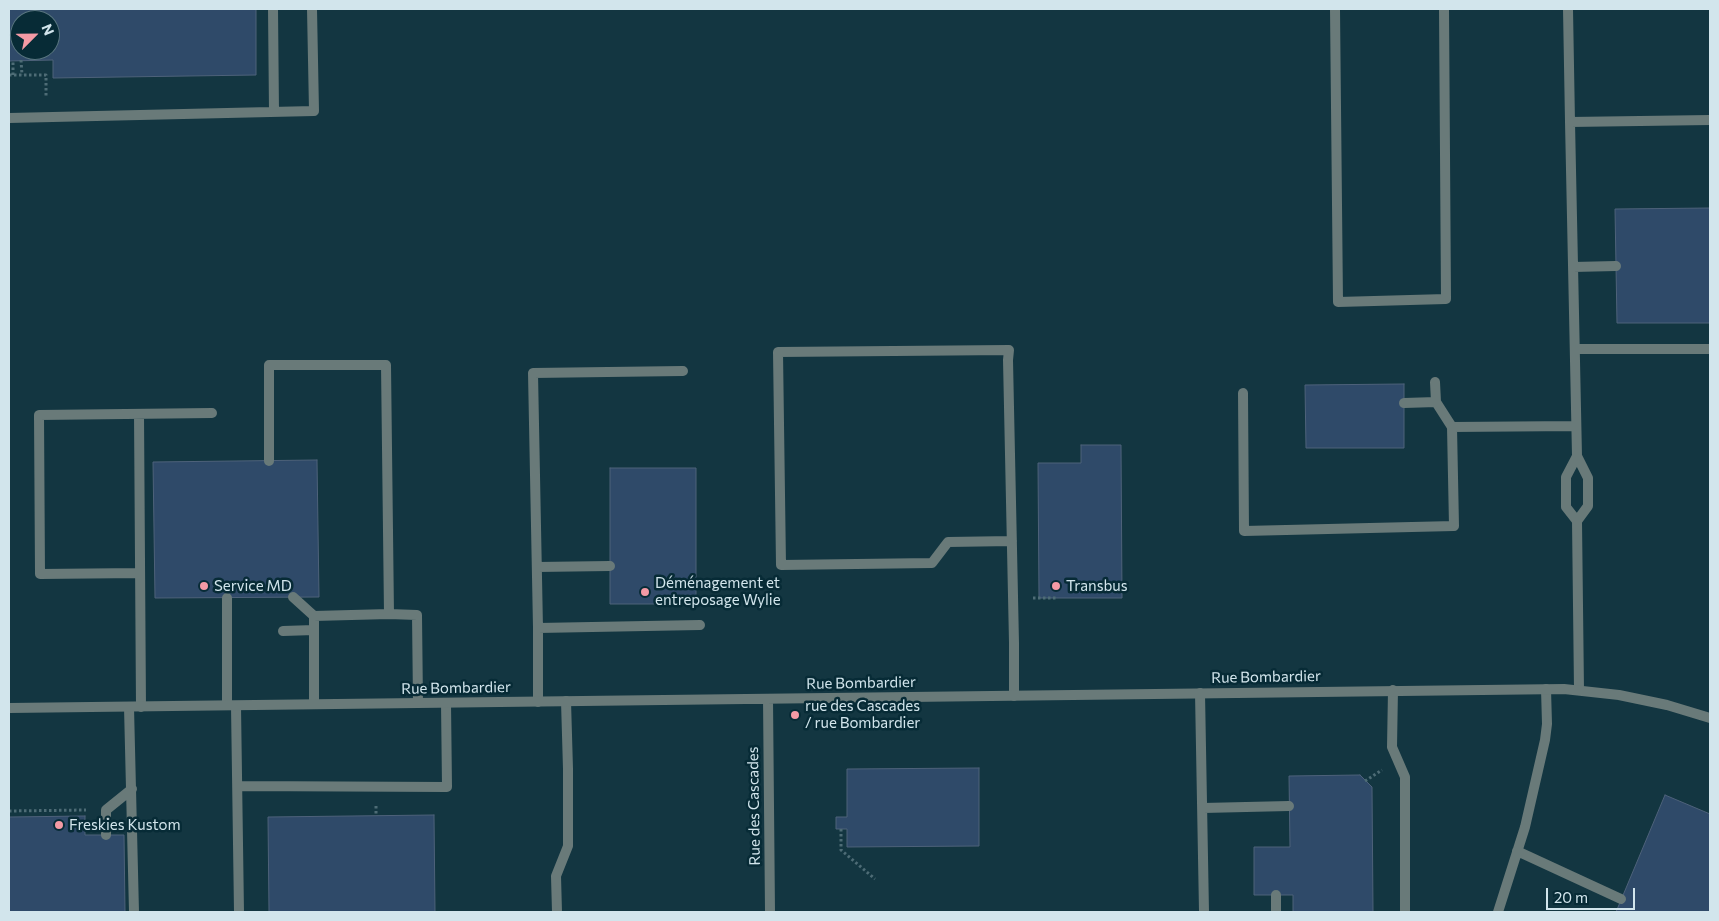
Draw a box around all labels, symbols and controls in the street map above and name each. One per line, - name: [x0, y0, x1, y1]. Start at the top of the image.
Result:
- north arrow: [10, 10, 60, 60]
- text: N: [38, 21, 58, 37]
- place label: Déménagement et entreposage Wylie: [655, 574, 781, 609]
- place label: Service MD: [214, 577, 292, 595]
- place label: Transbus: [1066, 577, 1128, 595]
- marker: Service MD: [198, 580, 210, 592]
- marker: Transbus: [1050, 580, 1062, 592]
- marker: Déménagement et entreposage Wylie: [639, 586, 651, 598]
- street label: Rue Bombardier: [1211, 667, 1321, 687]
- street label: Rue Bombardier: [806, 673, 916, 693]
- street label: Rue Bombardier: [401, 678, 511, 698]
- place label: rue des Cascades / rue Bombardier: [805, 697, 920, 732]
- marker: rue des Cascades / rue Bombardier: [789, 709, 801, 721]
- street label: Rue des Cascades: [744, 746, 764, 866]
- place label: Freskies Kustom: [69, 816, 181, 834]
- marker: Freskies Kustom: [53, 819, 65, 831]
- scale bar: [1549, 878, 1638, 910]
- text: 20 m: [1554, 888, 1588, 906]

